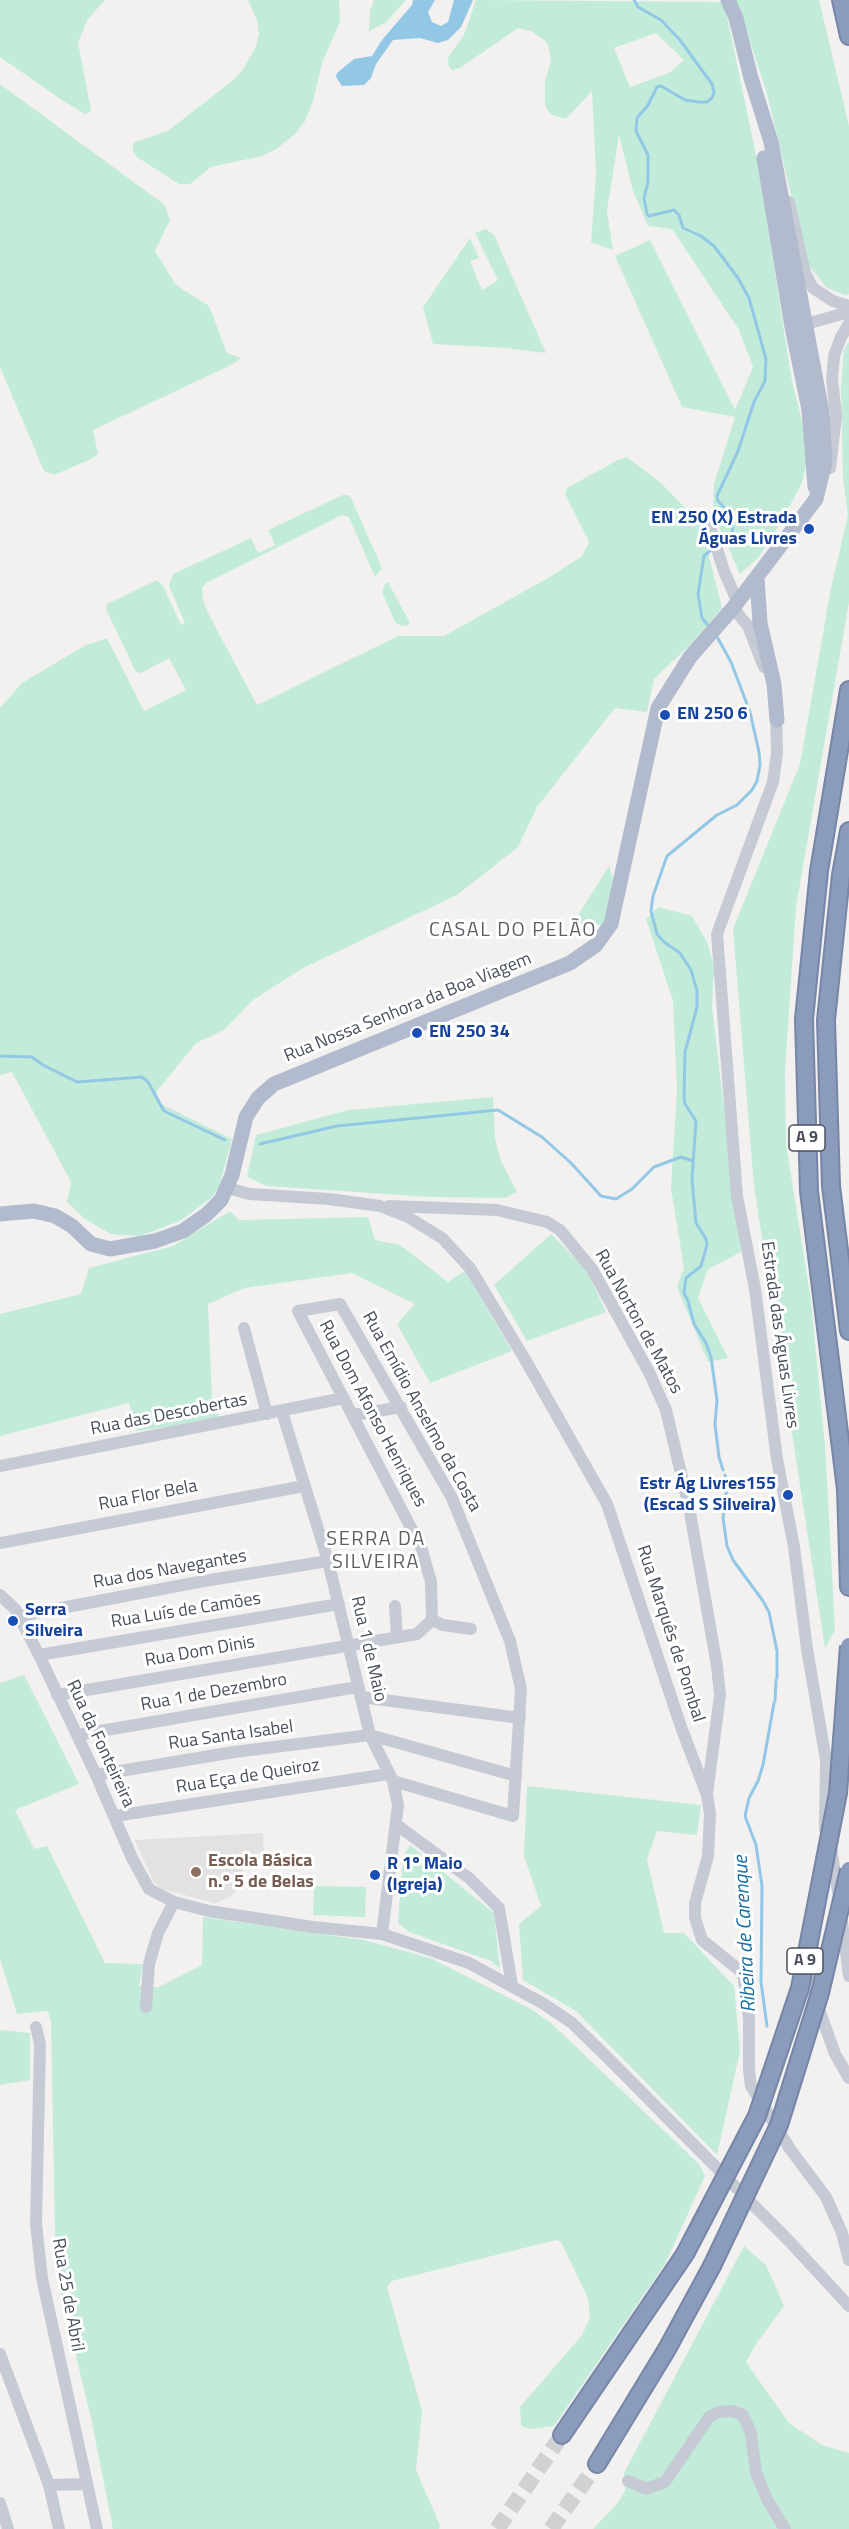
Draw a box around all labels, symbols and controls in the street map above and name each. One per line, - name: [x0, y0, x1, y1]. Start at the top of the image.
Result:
- place label: EN 250 (X) Estrada Águas Livres: [651, 508, 797, 550]
- marker: EN 250 (X) Estrada Águas Livres: [802, 522, 816, 536]
- place label: EN 250 6: [677, 704, 748, 726]
- marker: EN 250 6: [658, 708, 672, 722]
- district label: CASAL DO PELÃO: [429, 919, 597, 943]
- street label: Rua Nossa Senhora da Boa Viagem: [281, 948, 535, 1068]
- place label: EN 250 34: [429, 1022, 510, 1044]
- marker: EN 250 34: [410, 1026, 424, 1040]
- road number: A 9: [789, 1125, 825, 1151]
- street label: Estrada das Águas Livres: [755, 1240, 803, 1430]
- street label: Rua Norton de Matos: [589, 1246, 687, 1398]
- street label: Rua Emídio Anselmo da Costa: [357, 1308, 485, 1516]
- street label: Rua Dom Afonso Henriques: [314, 1317, 430, 1511]
- street label: Rua das Descobertas: [89, 1389, 249, 1441]
- place label: Estr Ág Livres155 (Escad S Silveira): [639, 1474, 776, 1516]
- street label: Rua Flor Bela: [97, 1476, 199, 1516]
- marker: Estr Ág Livres155 (Escad S Silveira): [781, 1488, 795, 1502]
- district label: SERRA DA SILVEIRA: [326, 1528, 426, 1575]
- street label: Rua Marquês de Pombal: [631, 1543, 709, 1725]
- street label: Rua dos Navegantes: [92, 1546, 248, 1594]
- street label: Rua Luís de Camões: [110, 1588, 262, 1634]
- street label: Rua 1 de Maio: [345, 1594, 391, 1704]
- place label: Serra Silveira: [25, 1600, 83, 1642]
- marker: Serra Silveira: [6, 1614, 20, 1628]
- street label: Rua Dom Dinis: [143, 1632, 257, 1672]
- street label: Rua 1 de Dezembro: [139, 1669, 289, 1717]
- street label: Rua da Fonteireira: [61, 1677, 139, 1811]
- street label: Rua Santa Isabel: [167, 1717, 295, 1755]
- street label: Rua Eça de Queiroz: [175, 1755, 321, 1799]
- place label: Escola Básica n.º 5 de Belas: [208, 1851, 314, 1894]
- place label: R 1º Maio (Igreja): [387, 1854, 463, 1896]
- water label: Ribeira de Carenque: [730, 1855, 762, 2013]
- marker: Escola Básica n.º 5 de Belas: [189, 1865, 203, 1879]
- marker: R 1º Maio (Igreja): [368, 1868, 382, 1882]
- road number: A 9: [787, 1948, 823, 1974]
- street label: Rua 25 de Abril: [46, 2237, 88, 2353]

